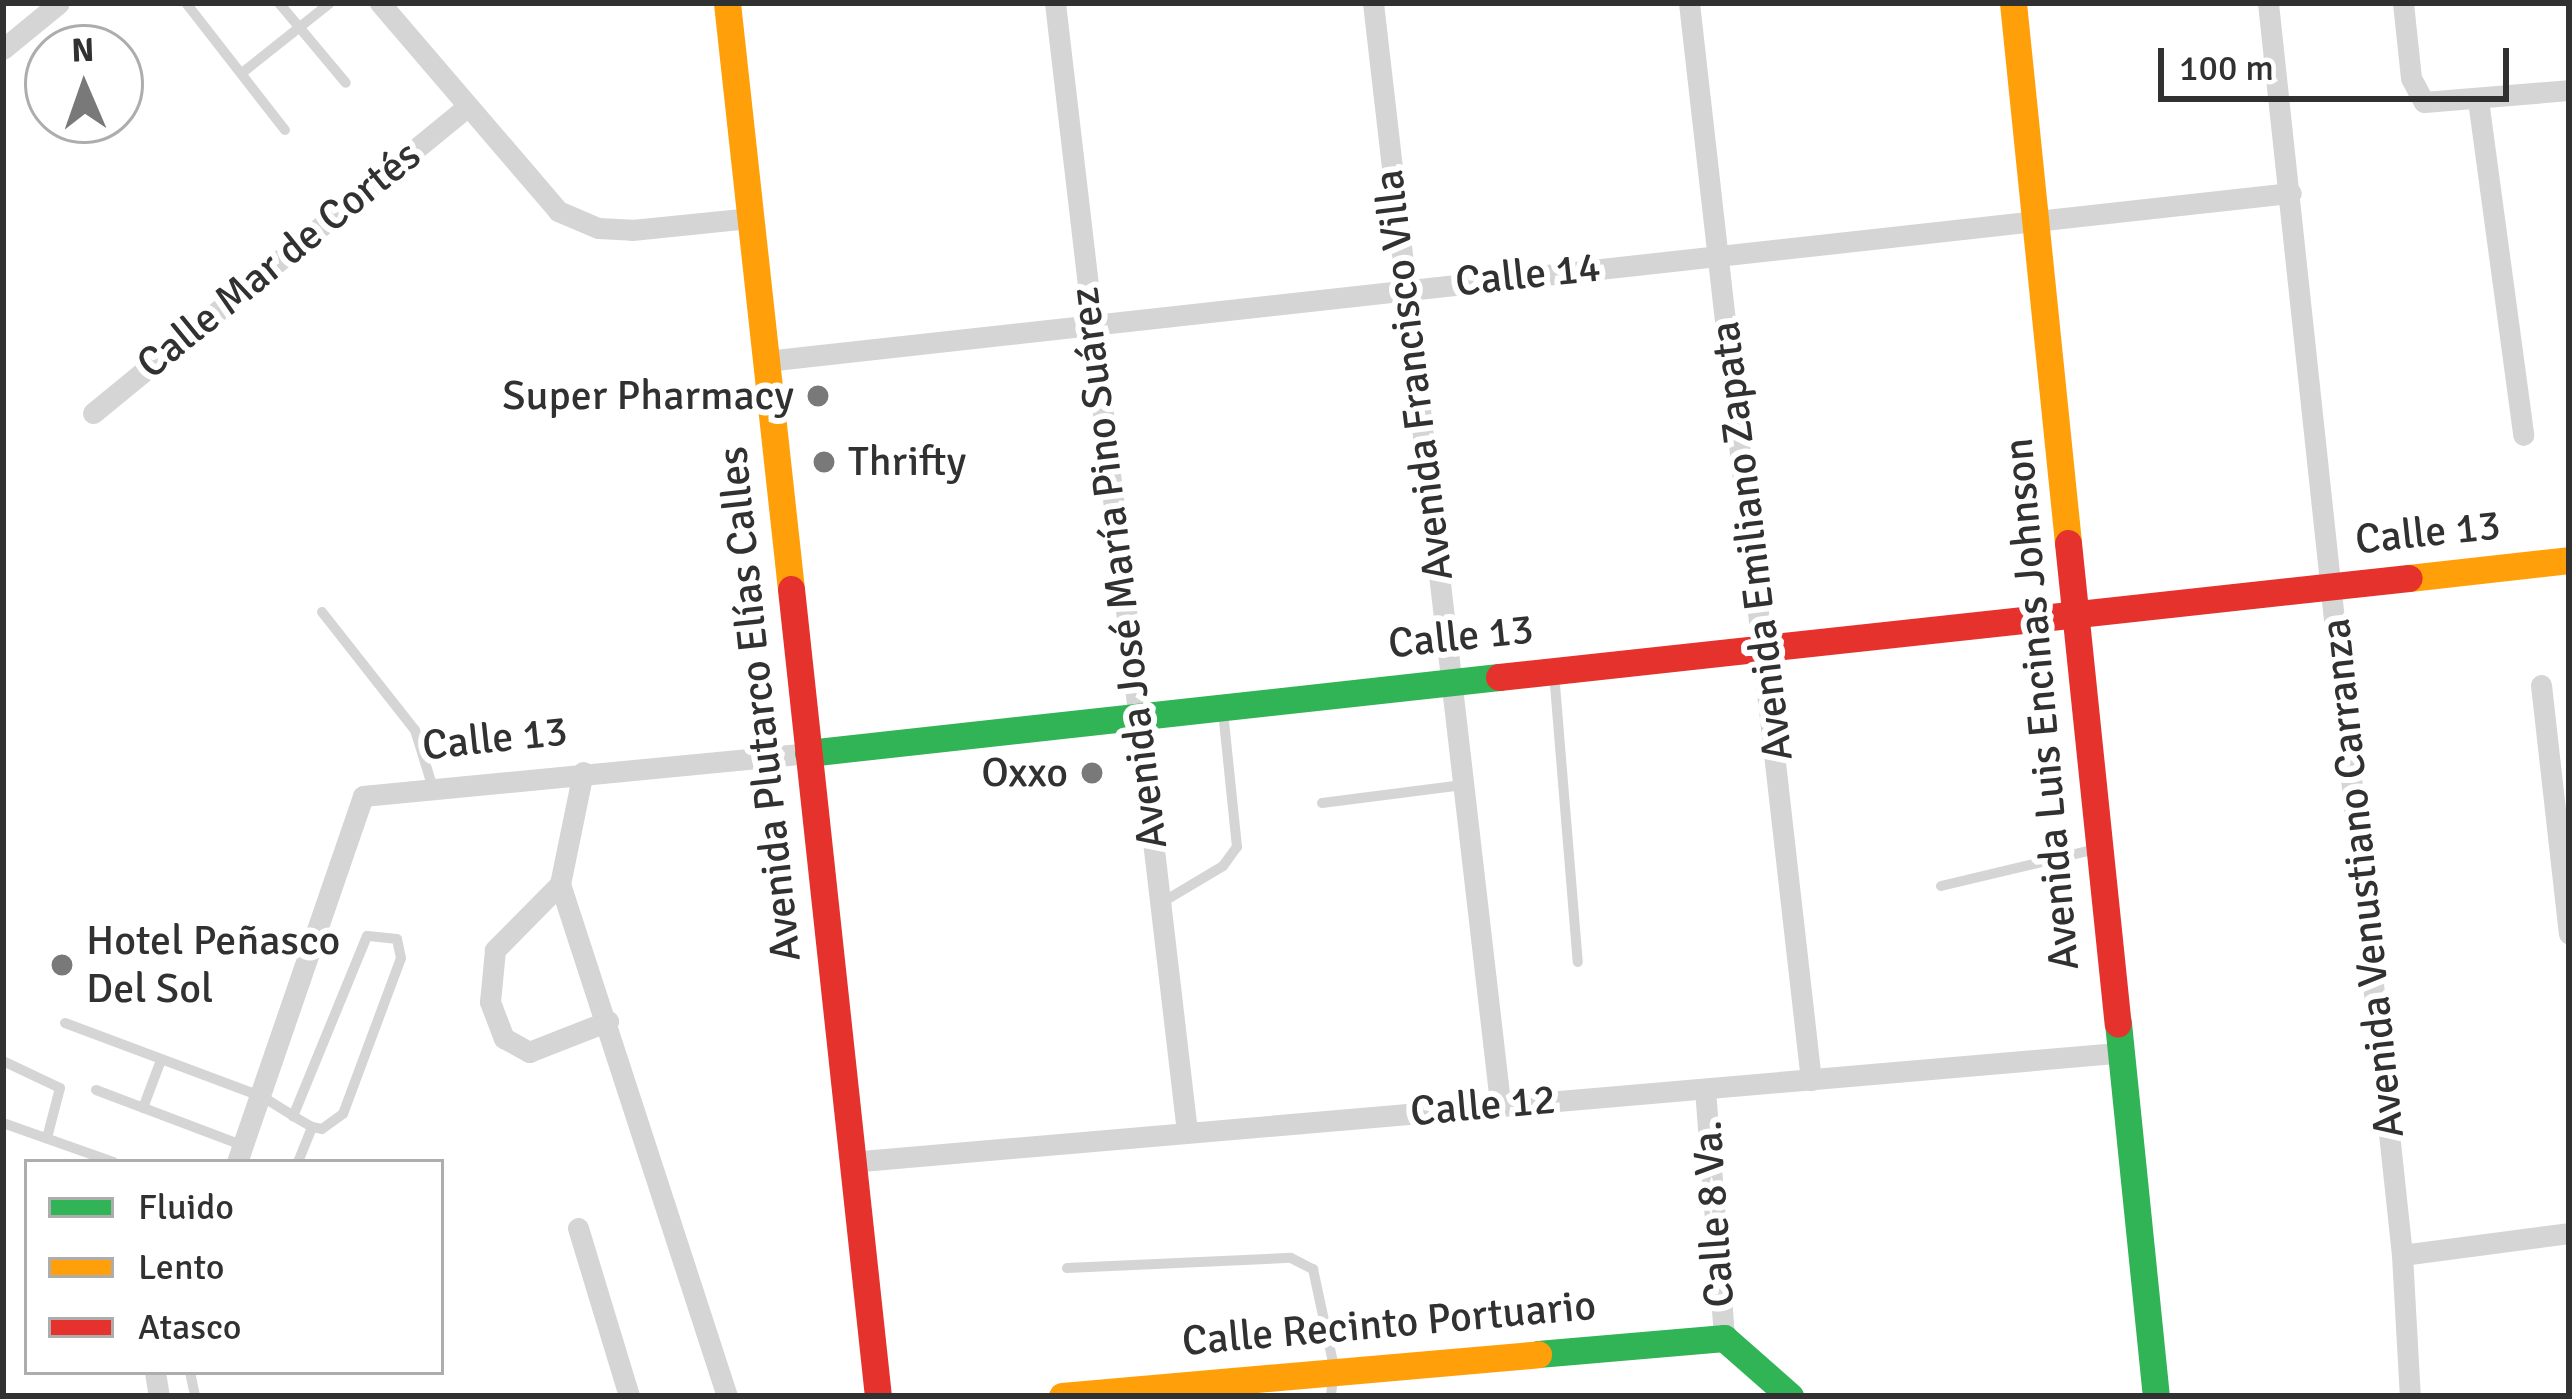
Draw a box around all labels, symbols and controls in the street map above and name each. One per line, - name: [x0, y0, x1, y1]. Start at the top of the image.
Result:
- north arrow: [24, 24, 144, 144]
- scale bar: [2164, 24, 2515, 98]
- text: N: [71, 30, 95, 71]
- text: 100 m: [2179, 46, 2274, 91]
- street label: Calle Mar de Cortés: [127, 130, 431, 390]
- street label: Avenida Francisco Villa: [1364, 167, 1464, 583]
- street label: Calle 14: [1453, 242, 1603, 308]
- street label: Avenida José María Pino Suárez: [1060, 284, 1178, 852]
- street label: Avenida Emiliano Zapata: [1700, 318, 1804, 764]
- place label: Super Pharmacy: [502, 371, 794, 421]
- marker: Super Pharmacy: [805, 383, 831, 409]
- street label: Avenida Luis Encinas Johnson: [1994, 436, 2090, 972]
- place label: Thrifty: [848, 437, 966, 487]
- street label: Avenida Plutarco Elías Calles: [708, 444, 812, 964]
- marker: Thrifty: [811, 449, 837, 475]
- street label: Calle 13: [2353, 500, 2503, 566]
- street label: Calle 13: [1386, 604, 1536, 670]
- street label: Avenida Venustiano Carranza: [2311, 616, 2415, 1140]
- street label: Calle 13: [420, 706, 570, 772]
- place label: Oxxo: [981, 748, 1068, 798]
- marker: Oxxo: [1079, 760, 1105, 786]
- place label: Hotel Peñasco Del Sol: [86, 916, 340, 1014]
- marker: Hotel Peñasco Del Sol: [49, 952, 75, 978]
- street label: Calle 12: [1408, 1075, 1558, 1137]
- street label: Calle 8 Va.: [1682, 1119, 1746, 1309]
- legend: [24, 1159, 444, 1375]
- text: Fluido: [138, 1185, 234, 1230]
- text: Lento: [138, 1245, 225, 1290]
- street label: Calle Recinto Portuario: [1180, 1281, 1598, 1367]
- text: Atasco: [138, 1305, 241, 1350]

